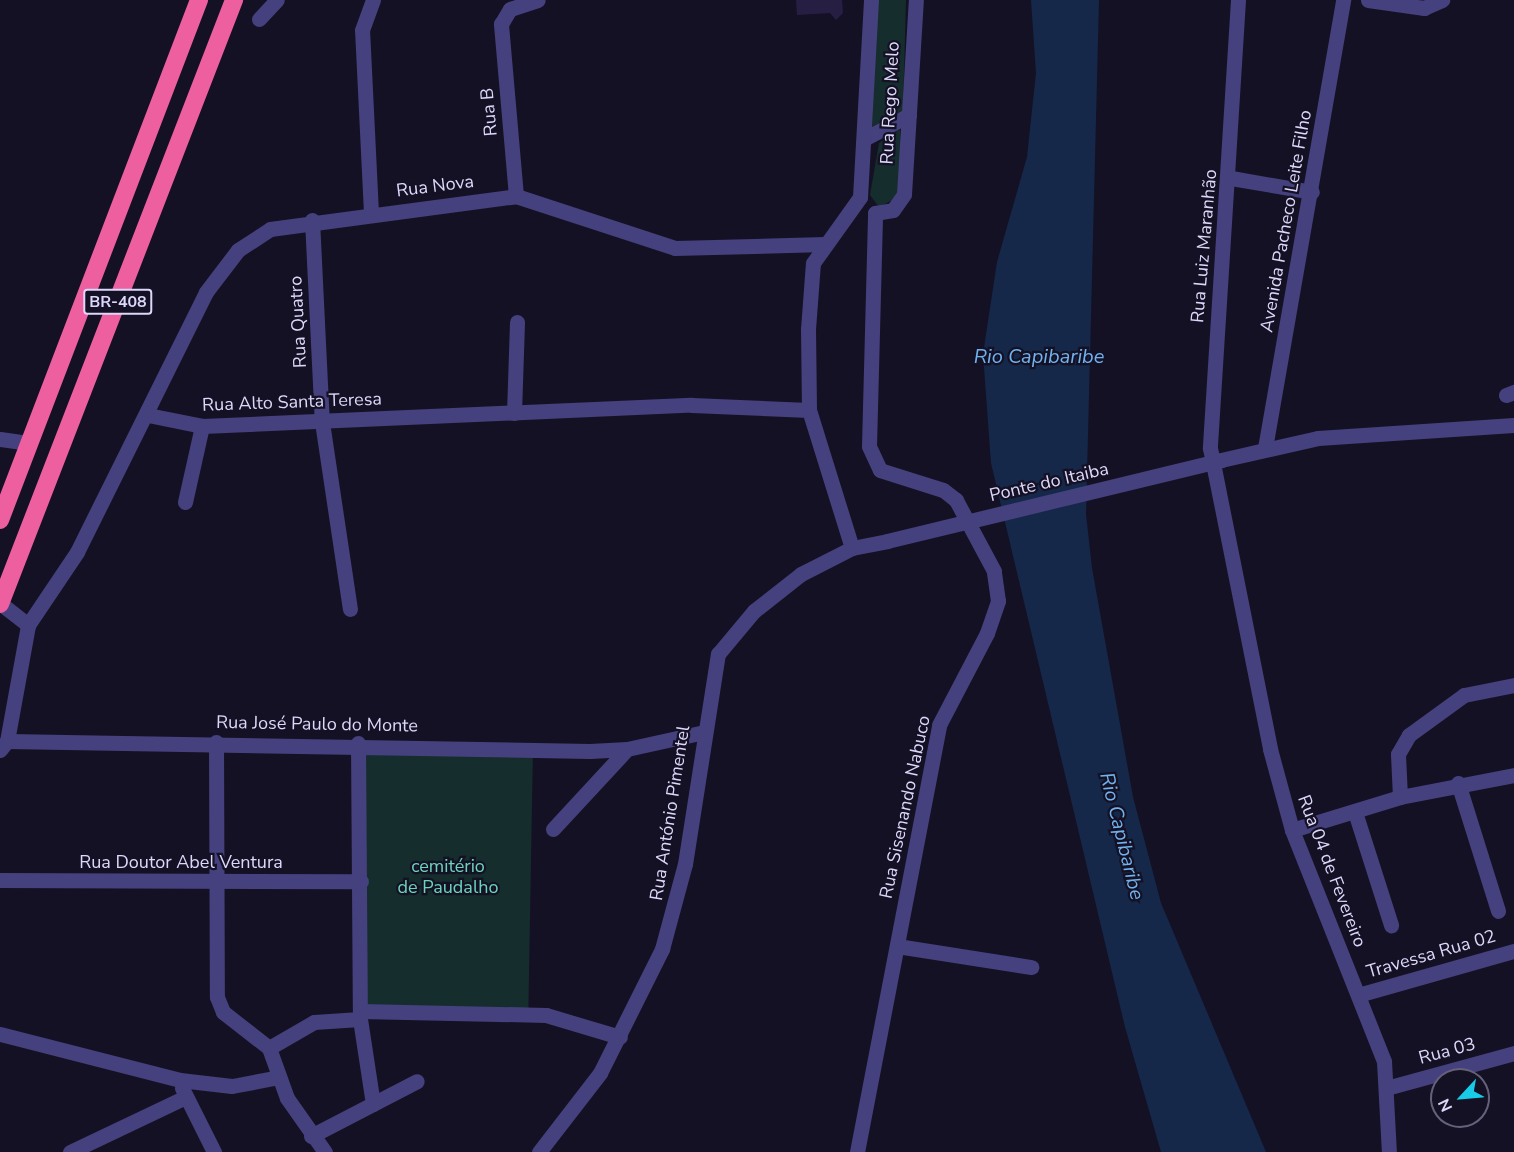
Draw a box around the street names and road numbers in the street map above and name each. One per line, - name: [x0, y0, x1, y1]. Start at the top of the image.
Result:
- street label: Rua Rego Melo: [876, 41, 904, 165]
- street label: Rua B: [476, 87, 502, 137]
- street label: Avenida Pacheco Leite Filho: [1256, 108, 1316, 334]
- street label: Rua Luiz Maranhão: [1187, 168, 1221, 324]
- street label: Rua Nova: [395, 171, 475, 201]
- street label: Rua Quatro: [285, 275, 311, 369]
- road number: BR-408: [82, 289, 154, 315]
- street label: Rua Alto Santa Teresa: [202, 388, 382, 416]
- street label: Ponte do Itaiba: [987, 458, 1111, 506]
- street label: Rua José Paulo do Monte: [216, 711, 418, 737]
- street label: Rua Sisenando Nabuco: [875, 714, 935, 900]
- street label: Rua António Pimentel: [646, 724, 694, 902]
- street label: Rua 04 de Fevereiro: [1293, 792, 1371, 950]
- street label: Rua Doutor Abel Ventura: [79, 851, 283, 873]
- street label: Travessa Rua 02: [1364, 925, 1498, 983]
- street label: Rua 03: [1416, 1033, 1478, 1069]

